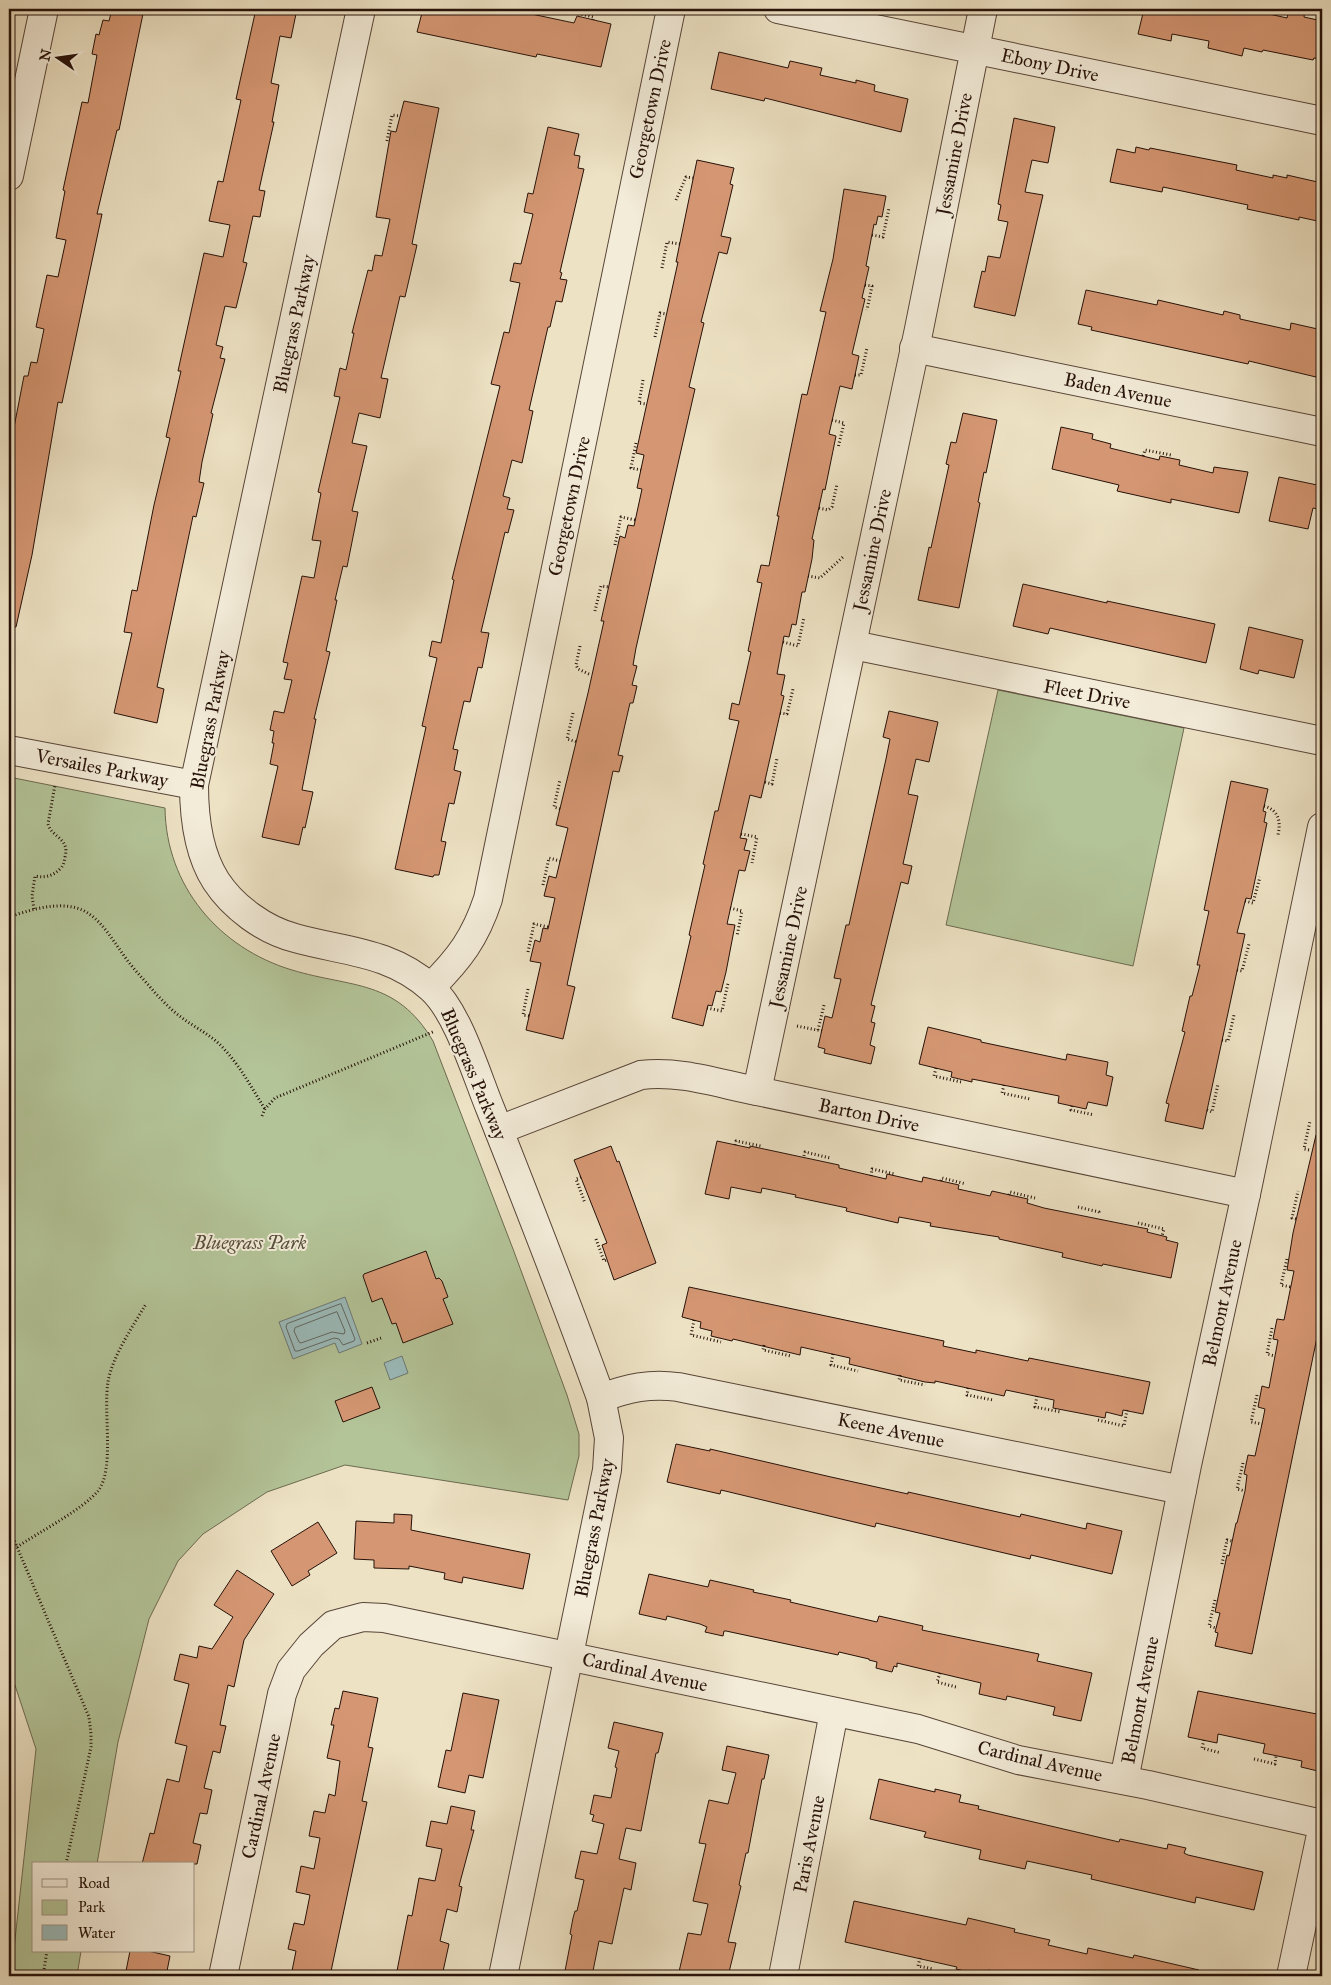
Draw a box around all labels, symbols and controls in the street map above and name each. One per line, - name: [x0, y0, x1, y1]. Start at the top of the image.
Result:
- north arrow: [32, 32, 82, 82]
- street label: Georgetown Drive: [624, 37, 677, 181]
- street label: Ebony Drive: [999, 43, 1101, 87]
- text: N: [36, 47, 55, 63]
- street label: Jessamine Drive: [930, 91, 978, 219]
- street label: Bluegrass Parkway: [268, 252, 321, 396]
- street label: Baden Avenue: [1062, 367, 1174, 413]
- street label: Georgetown Drive: [543, 434, 596, 578]
- street label: Jessamine Drive: [847, 487, 897, 615]
- street label: Bluegrass Parkway: [185, 648, 236, 792]
- street label: Fleet Drive: [1042, 674, 1133, 714]
- street label: Versailes Parkway: [33, 744, 171, 792]
- street label: Jessamine Drive: [763, 884, 813, 1012]
- street label: Bluegrass Parkway: [435, 1005, 513, 1145]
- street label: Barton Drive: [816, 1093, 922, 1137]
- park label: Bluegrass Park: [192, 1231, 307, 1254]
- street label: Belmont Avenue: [1197, 1237, 1247, 1369]
- street label: Keene Avenue: [836, 1407, 947, 1453]
- street label: Bluegrass Parkway: [569, 1456, 620, 1600]
- street label: Belmont Avenue: [1116, 1634, 1164, 1766]
- street label: Cardinal Avenue: [580, 1648, 710, 1697]
- street label: Cardinal Avenue: [237, 1731, 286, 1861]
- street label: Cardinal Avenue: [975, 1735, 1105, 1787]
- street label: Paris Avenue: [788, 1793, 830, 1895]
- legend: [32, 1862, 195, 1952]
- text: Road: [78, 1874, 110, 1892]
- text: Park: [78, 1898, 105, 1916]
- text: Water: [78, 1924, 115, 1942]

